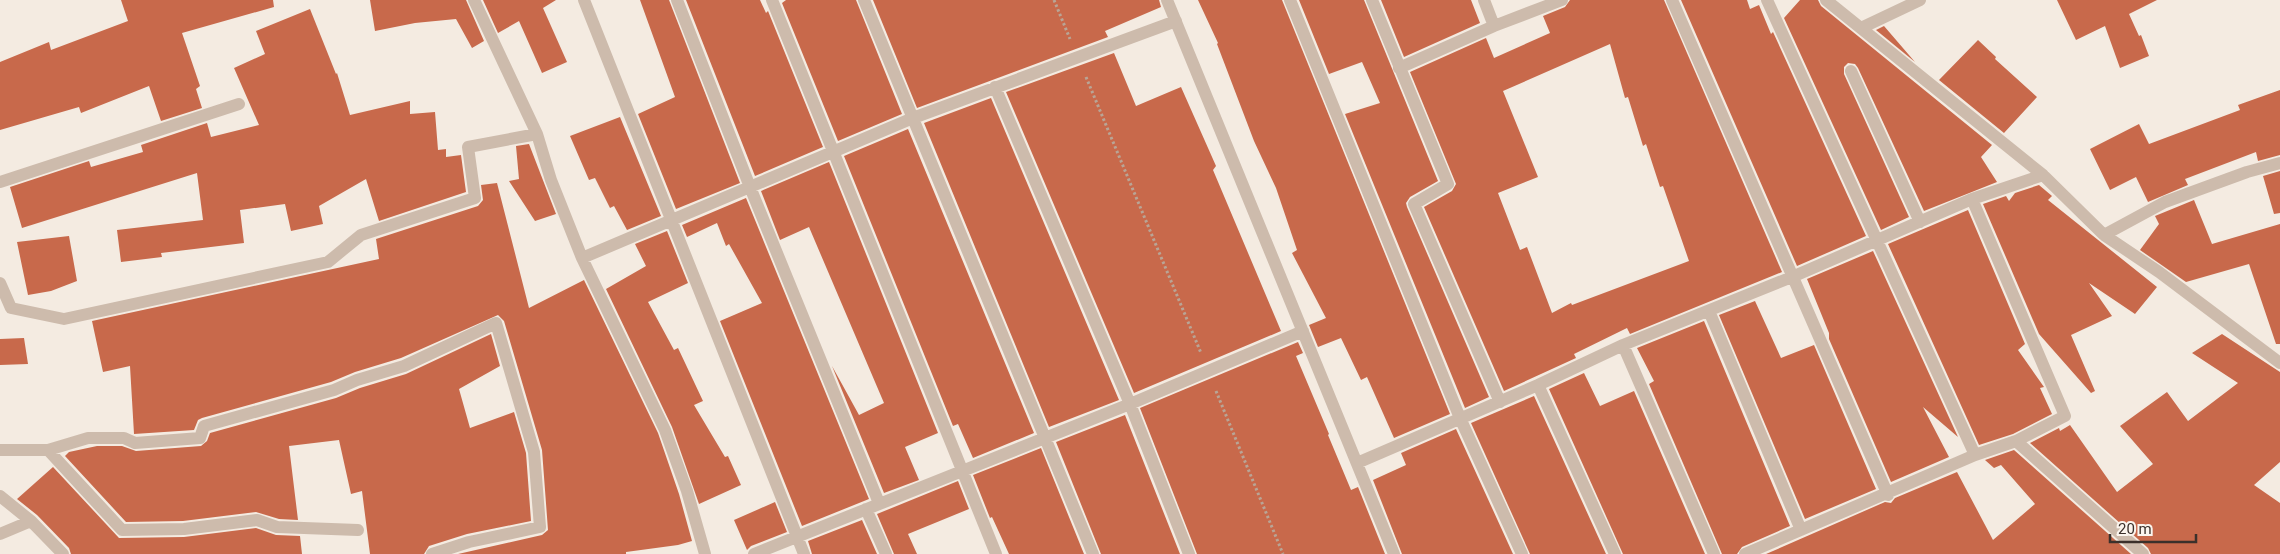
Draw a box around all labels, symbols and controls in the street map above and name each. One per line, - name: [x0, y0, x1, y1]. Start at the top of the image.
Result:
- scale bar: [2110, 512, 2196, 544]
- text: 20 m: [2118, 520, 2152, 538]

